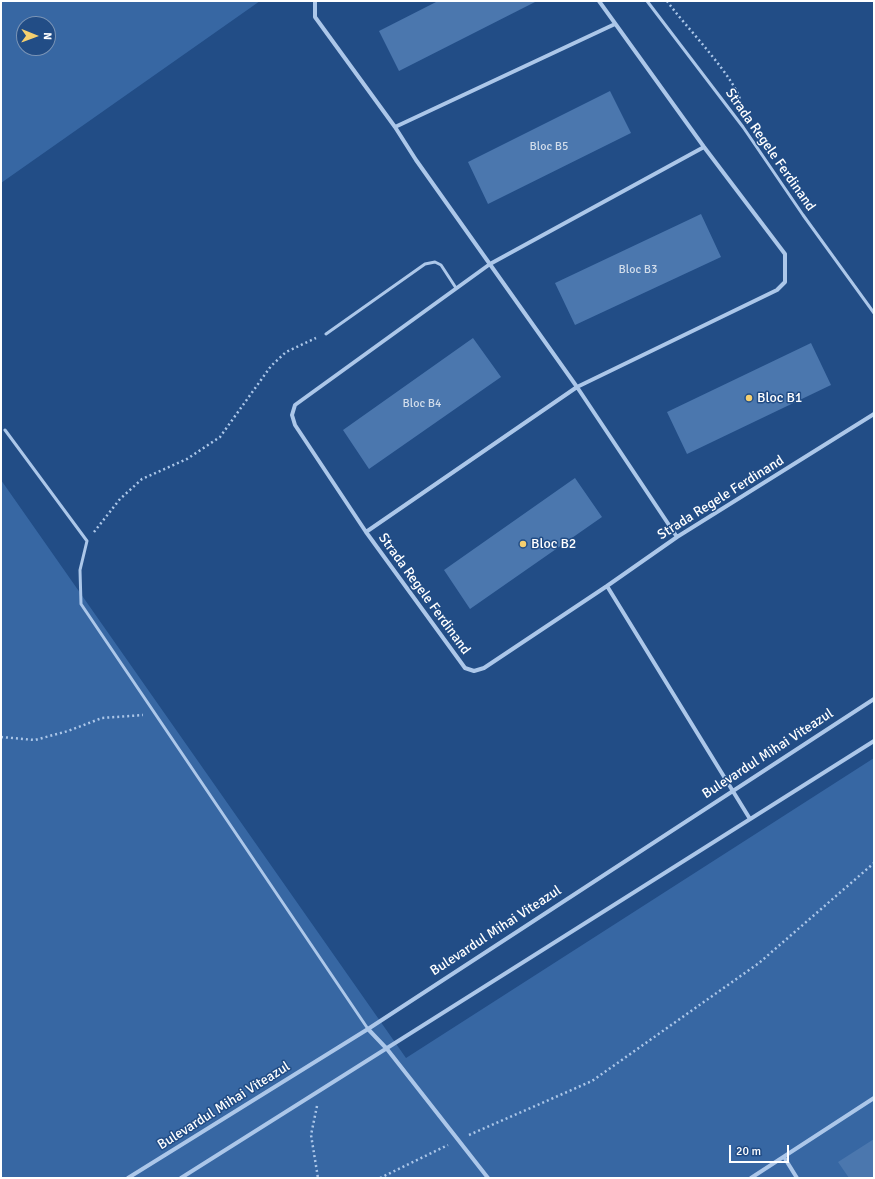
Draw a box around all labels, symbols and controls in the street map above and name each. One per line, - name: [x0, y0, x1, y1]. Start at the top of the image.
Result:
- north arrow: [16, 16, 56, 56]
- text: N: [41, 32, 54, 40]
- street label: Strada Regele Ferdinand: [721, 85, 819, 215]
- house number: Bloc B5: [530, 140, 568, 154]
- house number: Bloc B3: [619, 263, 657, 277]
- place label: Bloc B1: [757, 390, 802, 406]
- marker: Bloc B1: [744, 393, 754, 403]
- house number: Bloc B4: [403, 397, 441, 411]
- street label: Strada Regele Ferdinand: [655, 452, 787, 544]
- street label: Strada Regele Ferdinand: [374, 530, 474, 658]
- place label: Bloc B2: [531, 536, 576, 552]
- marker: Bloc B2: [518, 539, 528, 549]
- street label: Bulevardul Mihai Viteazul: [699, 705, 837, 803]
- street label: Bulevardul Mihai Viteazul: [427, 882, 565, 980]
- street label: Bulevardul Mihai Viteazul: [155, 1058, 293, 1154]
- scale bar: [731, 1137, 791, 1163]
- text: 20 m: [736, 1144, 761, 1159]

